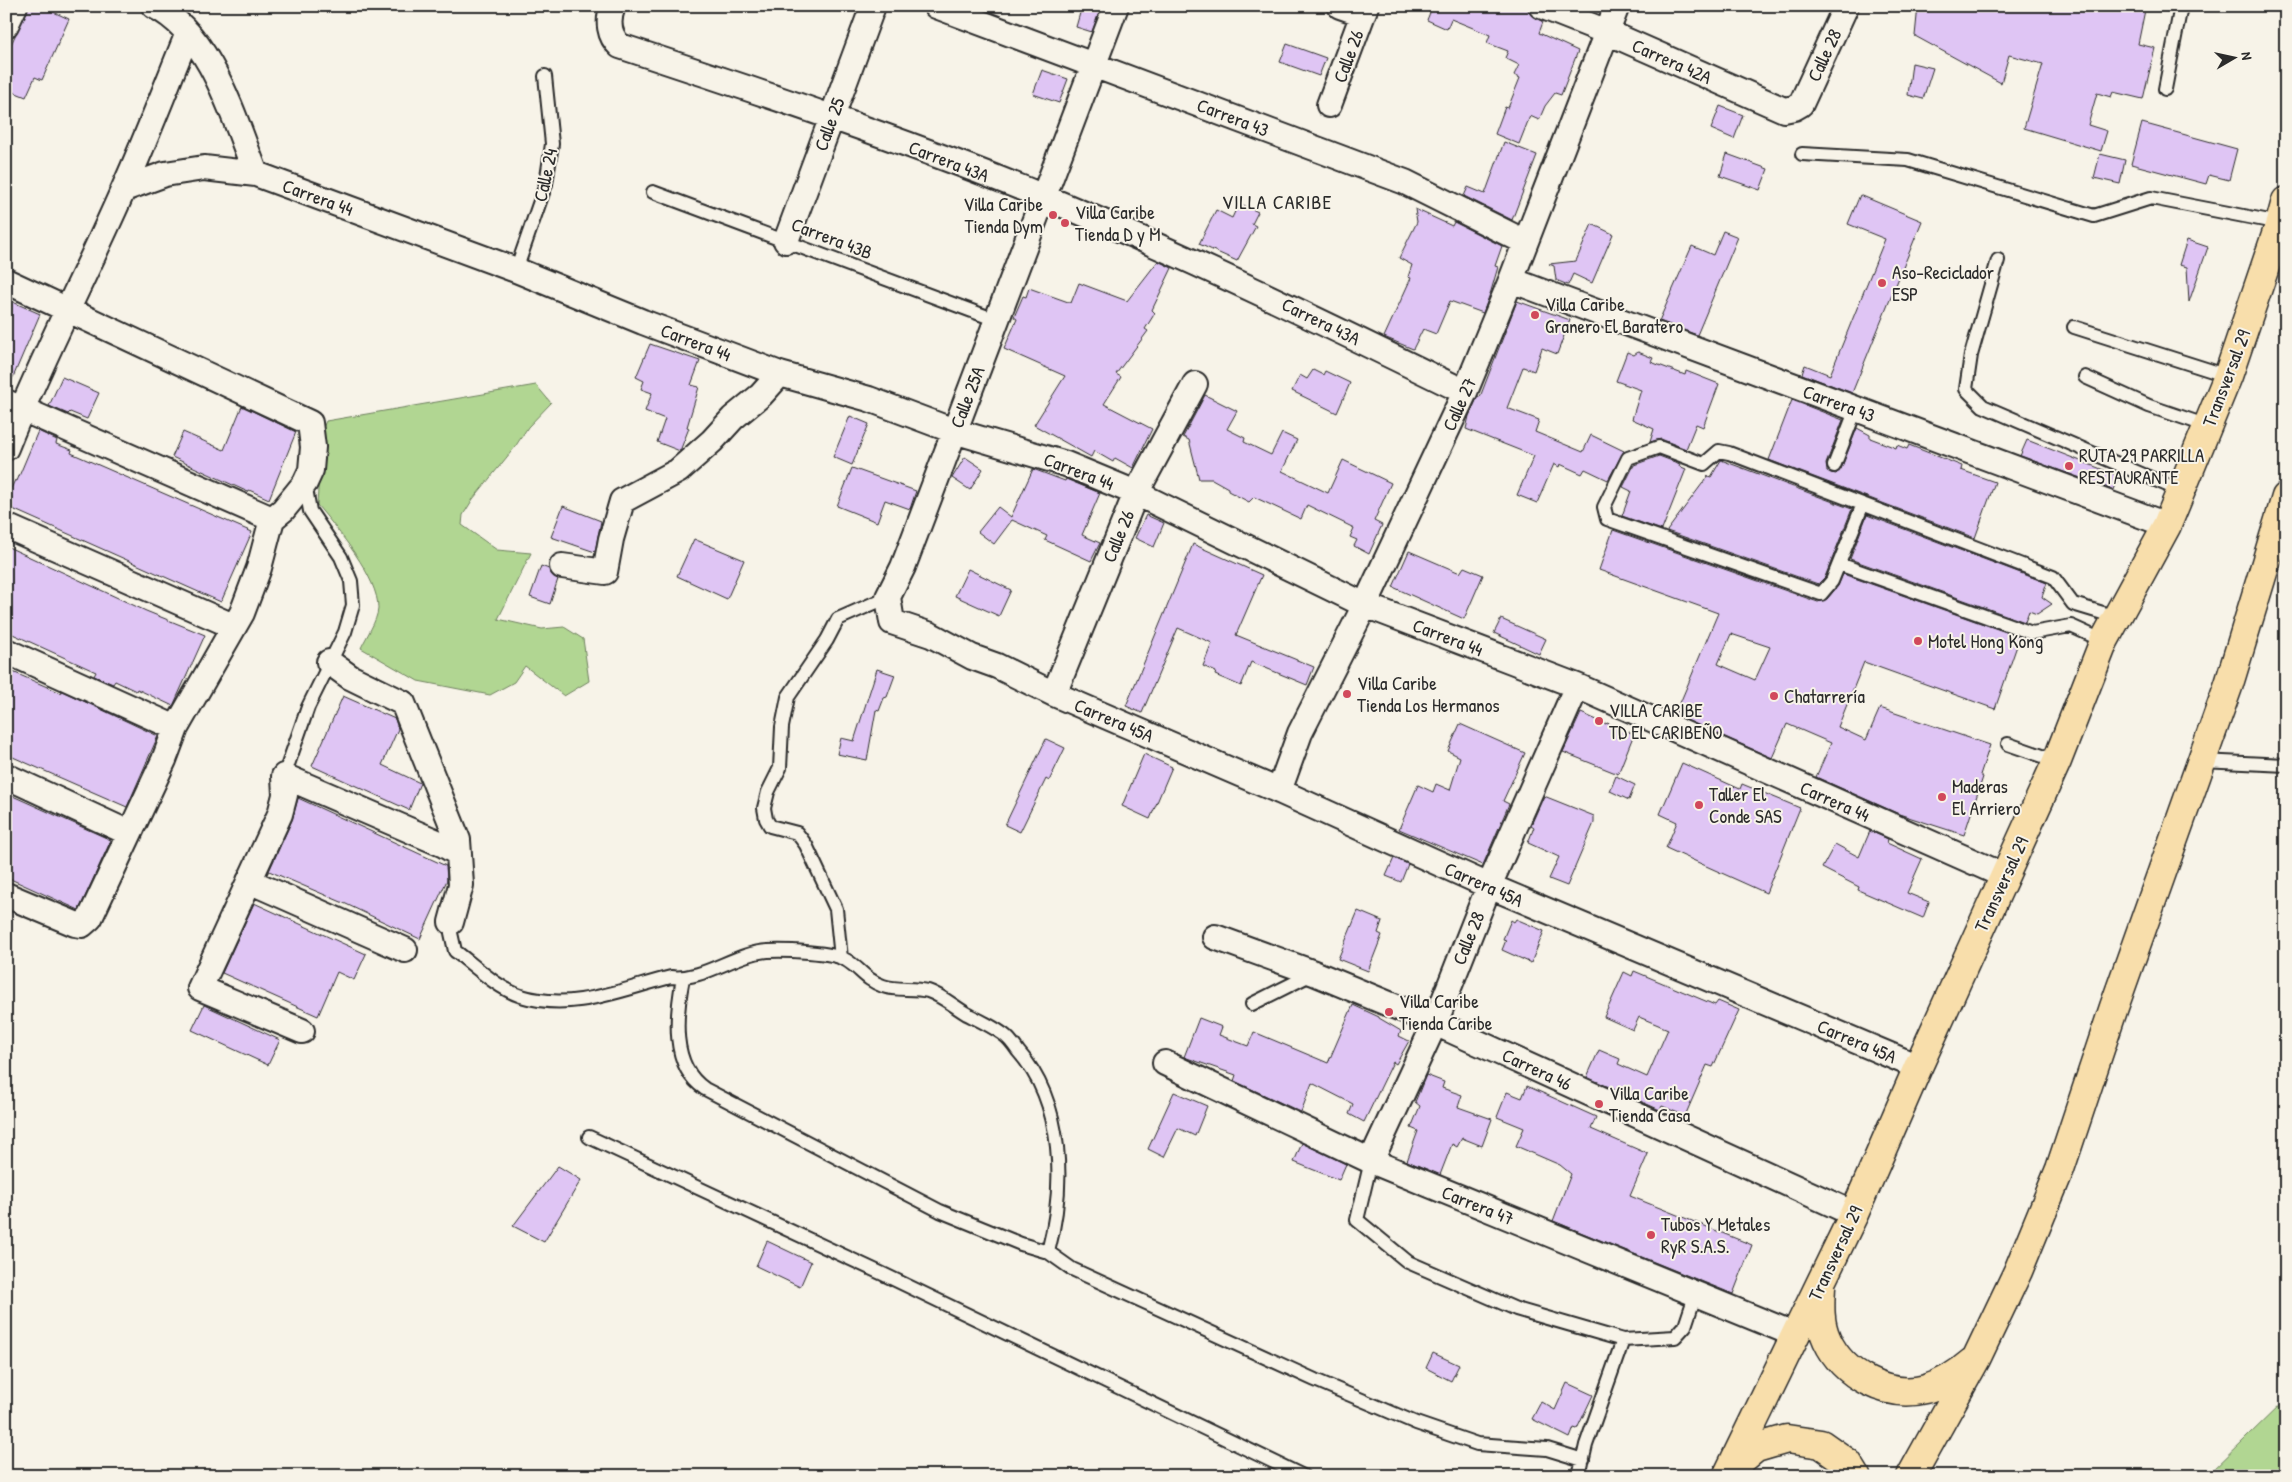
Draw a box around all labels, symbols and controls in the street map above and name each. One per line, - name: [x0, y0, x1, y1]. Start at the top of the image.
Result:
- street label: Calle 28: [1801, 25, 1847, 85]
- street label: Calle 26: [1326, 26, 1370, 86]
- street label: Carrera 42A: [1628, 32, 1716, 90]
- north arrow: [2210, 32, 2260, 82]
- text: N: [2237, 51, 2257, 62]
- street label: Carrera 43: [1193, 91, 1273, 143]
- street label: Calle 25: [807, 94, 851, 154]
- street label: Carrera 43A: [905, 134, 993, 188]
- street label: Calle 24: [527, 146, 563, 204]
- street label: Carrera 44: [279, 172, 357, 222]
- district label: VILLA CARIBE: [1222, 188, 1332, 215]
- place label: Villa Caribe Tienda Dym: [963, 191, 1043, 239]
- place label: Villa Caribe Tienda D y M: [1075, 199, 1161, 247]
- marker: Villa Caribe Tienda Dym: [1047, 209, 1059, 221]
- street label: Carrera 43B: [788, 211, 876, 265]
- marker: Villa Caribe Tienda D y M: [1059, 217, 1071, 229]
- place label: Aso-Reciclador ESP: [1892, 259, 1995, 307]
- marker: Aso-Reciclador ESP: [1876, 277, 1888, 289]
- street label: Carrera 43A: [1278, 291, 1364, 351]
- place label: Villa Caribe Granero El Baratero: [1545, 291, 1683, 339]
- marker: Villa Caribe Granero El Baratero: [1529, 309, 1541, 321]
- street label: Carrera 44: [657, 317, 735, 367]
- street label: Transversal 29: [2196, 326, 2256, 430]
- street label: Calle 25A: [943, 362, 991, 432]
- street label: Calle 27: [1436, 373, 1482, 435]
- street label: Carrera 43: [1799, 378, 1879, 428]
- place label: RUTA 29 PARRILLA RESTAURANTE: [2079, 442, 2204, 490]
- street label: Carrera 44: [1040, 446, 1118, 496]
- marker: RUTA 29 PARRILLA RESTAURANTE: [2063, 460, 2075, 472]
- street label: Calle 26: [1096, 506, 1140, 566]
- street label: Carrera 44: [1409, 612, 1487, 662]
- place label: Motel Hong Kong: [1928, 628, 2043, 654]
- marker: Motel Hong Kong: [1912, 635, 1924, 647]
- place label: Villa Caribe Tienda Los Hermanos: [1357, 670, 1500, 718]
- place label: Chatarrería: [1784, 683, 1866, 709]
- marker: Villa Caribe Tienda Los Hermanos: [1341, 688, 1353, 700]
- marker: Chatarrería: [1768, 690, 1780, 702]
- street label: Carrera 45A: [1070, 692, 1158, 748]
- place label: VILLA CARIBE TD EL CARIBEÑO: [1609, 697, 1723, 745]
- marker: VILLA CARIBE TD EL CARIBEÑO: [1593, 715, 1605, 727]
- place label: Maderas El Arriero: [1952, 773, 2021, 821]
- street label: Carrera 44: [1796, 774, 1874, 828]
- place label: Taller El Conde SAS: [1709, 781, 1782, 829]
- marker: Maderas El Arriero: [1936, 791, 1948, 803]
- marker: Taller El Conde SAS: [1693, 799, 1705, 811]
- street label: Transversal 29: [1968, 832, 2034, 936]
- street label: Carrera 45A: [1441, 855, 1527, 913]
- street label: Calle 28: [1446, 908, 1490, 968]
- place label: Villa Caribe Tienda Caribe: [1399, 988, 1493, 1036]
- marker: Villa Caribe Tienda Caribe: [1383, 1006, 1395, 1018]
- street label: Carrera 45A: [1813, 1013, 1901, 1069]
- street label: Carrera 46: [1498, 1042, 1576, 1096]
- place label: Villa Caribe Tienda Casa: [1609, 1080, 1691, 1128]
- marker: Villa Caribe Tienda Casa: [1593, 1098, 1605, 1110]
- street label: Carrera 47: [1438, 1179, 1518, 1231]
- street label: Transversal 29: [1802, 1201, 1868, 1305]
- place label: Tubos Y Metales RyR S.A.S.: [1661, 1211, 1770, 1259]
- marker: Tubos Y Metales RyR S.A.S.: [1645, 1229, 1657, 1241]

